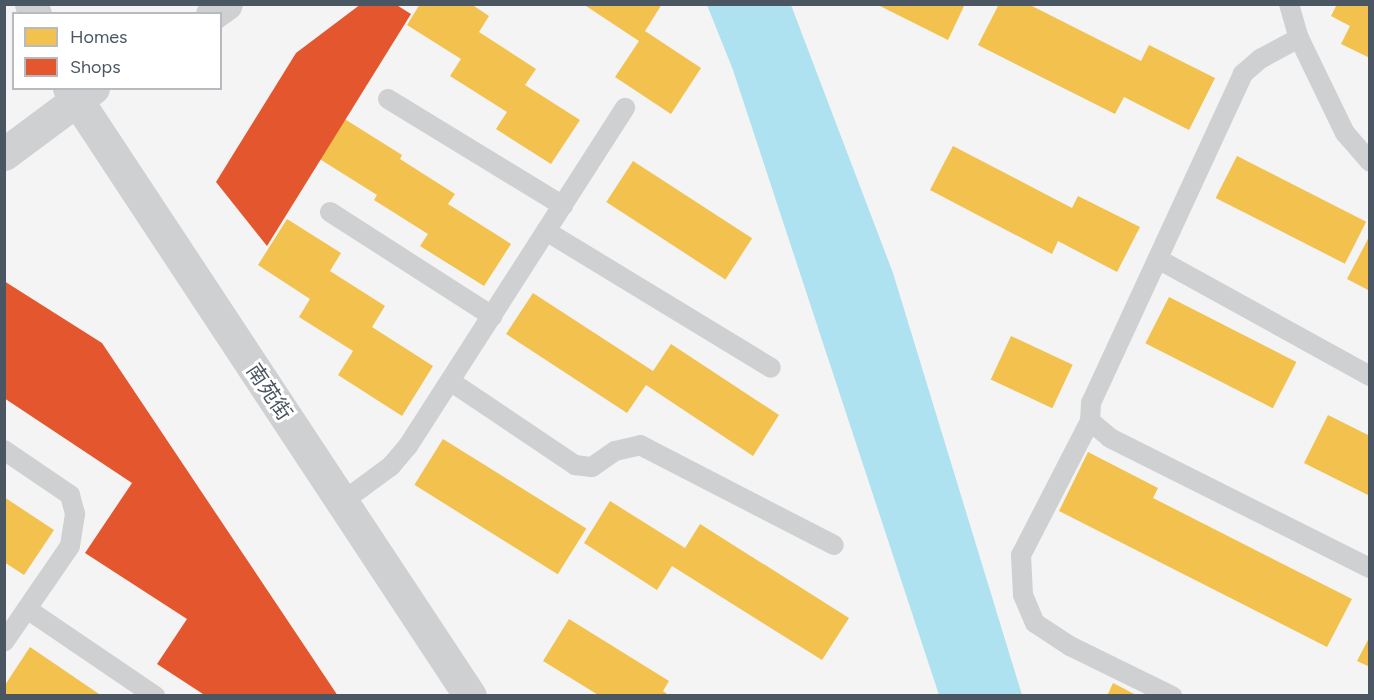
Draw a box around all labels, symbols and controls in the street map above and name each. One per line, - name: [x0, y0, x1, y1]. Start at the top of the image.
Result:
- legend: [12, 12, 222, 90]
- text: Homes: [70, 26, 128, 48]
- text: Shops: [70, 56, 121, 78]
- street label: 南苑街: [241, 359, 297, 425]

